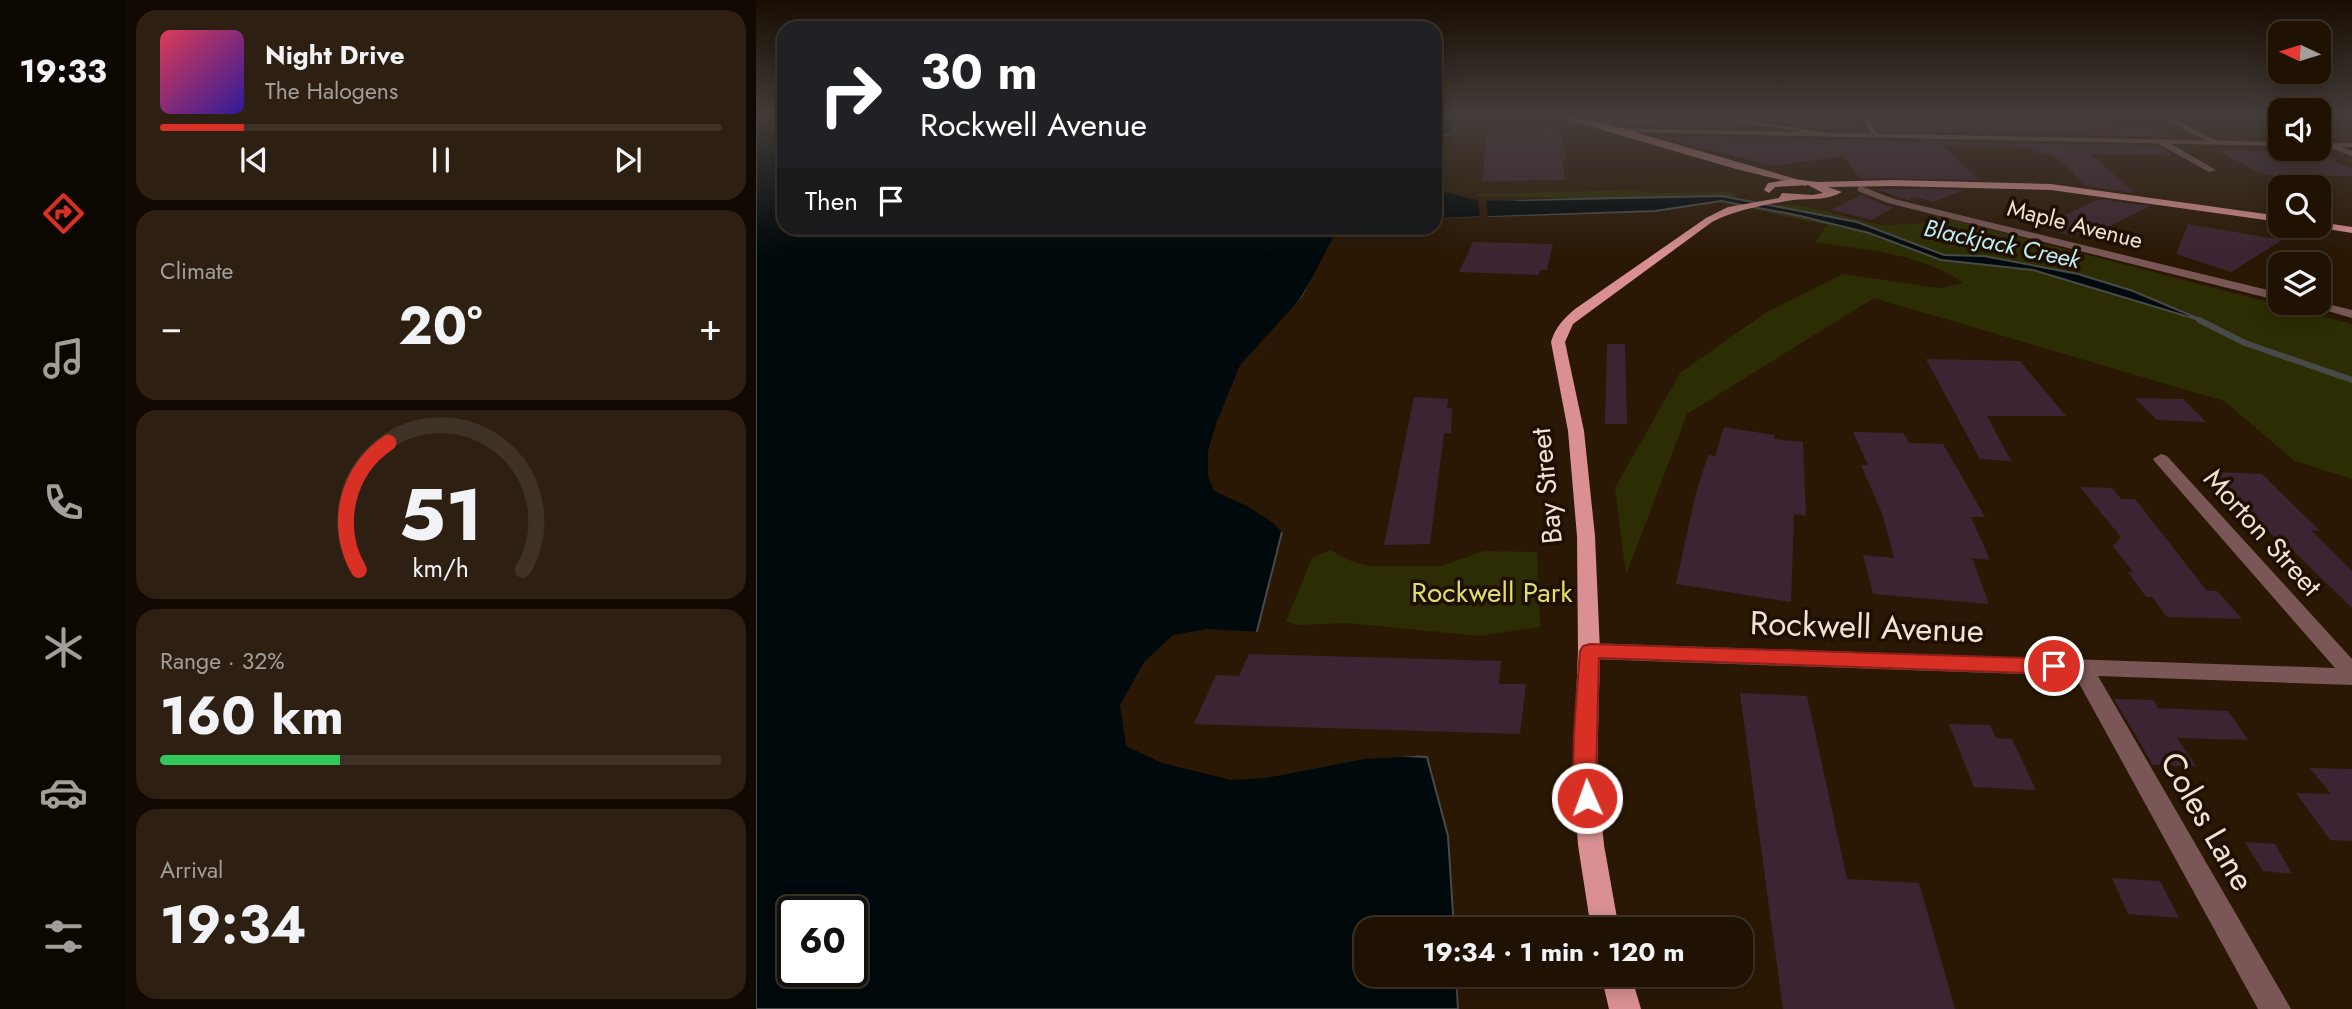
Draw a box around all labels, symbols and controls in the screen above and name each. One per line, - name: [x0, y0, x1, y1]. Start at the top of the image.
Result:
- north arrow: [2268, 21, 2331, 84]
- map controls: [2268, 21, 2331, 315]
- text: Night Drive: [265, 36, 405, 74]
- text: 30 m: [920, 37, 1038, 107]
- text: 19:33: [19, 48, 107, 94]
- icon: right: [805, 49, 896, 140]
- text: The Halogens: [265, 74, 398, 108]
- button: sound: [2268, 98, 2331, 161]
- text: Rockwell Avenue: [920, 102, 1147, 148]
- icon: previous: [235, 141, 273, 179]
- icon: pause: [422, 141, 460, 179]
- icon: next: [609, 141, 647, 179]
- button: search: [2268, 175, 2331, 238]
- text: Then: [805, 182, 858, 220]
- icon: arrive: [872, 182, 910, 220]
- icon: directions: [39, 189, 88, 238]
- street label: Maple Avenue: [2004, 191, 2146, 257]
- water label: Blackjack Creek: [1921, 210, 2085, 277]
- button: layers: [2268, 252, 2331, 315]
- text: Climate: [160, 254, 233, 288]
- text: 20°: [399, 288, 483, 364]
- text: −: [160, 299, 182, 354]
- text: +: [699, 299, 722, 354]
- icon: music: [39, 334, 88, 383]
- street label: Bay Street: [1520, 426, 1573, 546]
- street label: Morton Street: [2194, 459, 2331, 606]
- text: 51: [399, 463, 483, 568]
- icon: phone: [39, 478, 88, 527]
- text: km/h: [413, 550, 469, 586]
- park label: Rockwell Park: [1411, 572, 1573, 613]
- street label: Rockwell Avenue: [1749, 599, 1985, 654]
- icon: climate: [39, 623, 88, 672]
- pin: [2024, 636, 2084, 696]
- text: Range · 32%: [160, 644, 285, 678]
- icon: arrive: [2035, 647, 2073, 685]
- text: 160 km: [160, 678, 344, 754]
- street label: Coles Lane: [2149, 743, 2266, 899]
- position arrow: [1550, 761, 1624, 835]
- icon: car: [39, 768, 88, 817]
- text: Arrival: [160, 853, 223, 887]
- text: 19:34: [160, 887, 307, 963]
- speed limit sign: 60: [777, 896, 868, 987]
- icon: filters: [39, 912, 88, 961]
- text: 19:34 · 1 min · 120 m: [1422, 933, 1685, 971]

